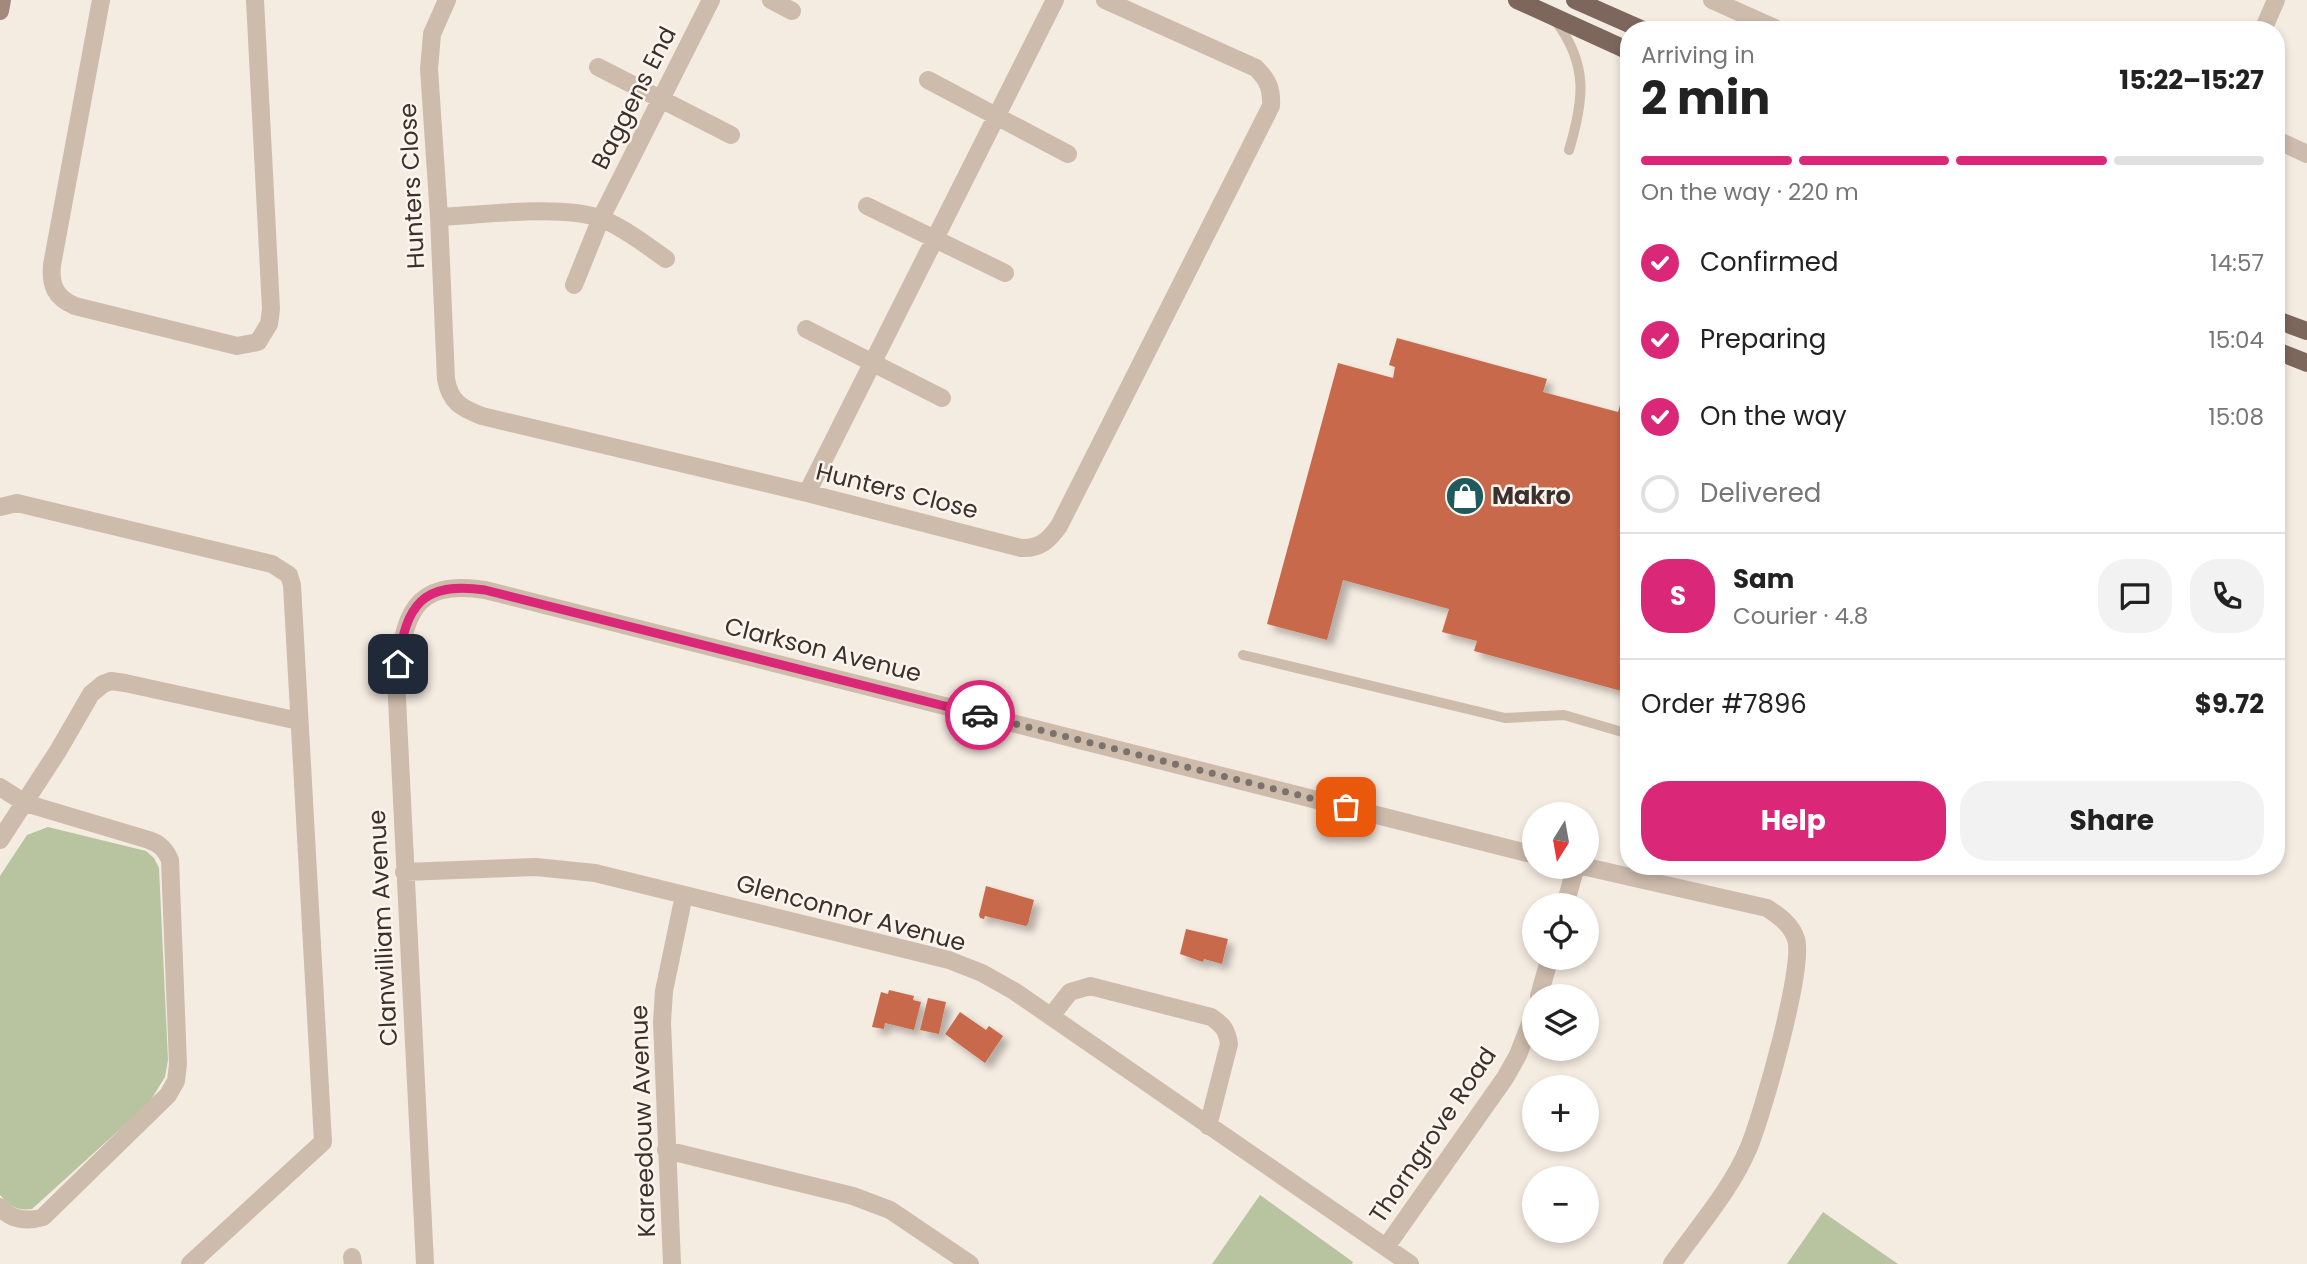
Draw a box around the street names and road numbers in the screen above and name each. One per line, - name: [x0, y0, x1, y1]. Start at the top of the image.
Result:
- street label: Baggens End: [583, 21, 684, 175]
- street label: Hunters Close: [391, 102, 432, 270]
- street label: Hunters Close: [813, 454, 982, 527]
- street label: Clarkson Avenue: [721, 609, 925, 690]
- street label: Clanwilliam Avenue: [360, 809, 405, 1047]
- street label: Glenconnor Avenue: [733, 866, 970, 959]
- street label: Kareedouw Avenue: [622, 1004, 663, 1238]
- street label: Thorngrove Road: [1361, 1040, 1504, 1229]

